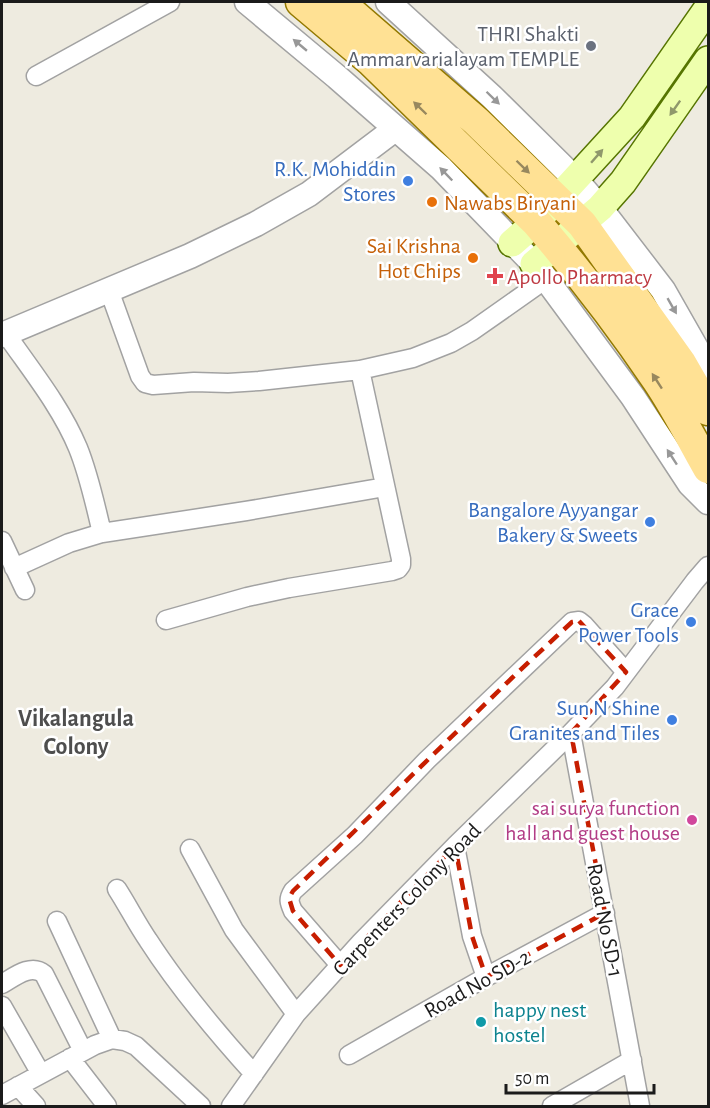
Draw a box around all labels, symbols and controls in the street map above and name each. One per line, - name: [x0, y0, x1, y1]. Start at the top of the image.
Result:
- place label: THRI Shakti Ammarvarialayam TEMPLE: [347, 23, 579, 70]
- one-way arrow: [292, 39, 308, 52]
- marker: THRI Shakti Ammarvarialayam TEMPLE: [584, 39, 598, 53]
- one-way arrow: [485, 91, 499, 105]
- one-way arrow: [669, 99, 681, 115]
- one-way arrow: [412, 101, 427, 115]
- one-way arrow: [590, 149, 603, 164]
- place label: R.K. Mohiddin Stores: [274, 158, 396, 205]
- one-way arrow: [516, 160, 531, 174]
- one-way arrow: [440, 167, 454, 181]
- marker: R.K. Mohiddin Stores: [401, 174, 415, 188]
- place label: Nawabs Biryani: [444, 192, 576, 214]
- marker: Nawabs Biryani: [425, 195, 439, 209]
- place label: Sai Krishna Hot Chips: [367, 235, 461, 282]
- marker: Sai Krishna Hot Chips: [466, 251, 480, 265]
- place label: Apollo Pharmacy: [507, 266, 653, 288]
- marker: Apollo Pharmacy: [488, 269, 502, 283]
- one-way arrow: [667, 298, 677, 315]
- one-way arrow: [652, 373, 663, 389]
- one-way arrow: [667, 449, 678, 465]
- place label: Bangalore Ayyangar Bakery & Sweets: [468, 499, 638, 546]
- marker: Bangalore Ayyangar Bakery & Sweets: [643, 515, 657, 529]
- place label: Grace Power Tools: [578, 599, 679, 646]
- marker: Grace Power Tools: [684, 615, 698, 629]
- place label: Sun N Shine Granites and Tiles: [509, 697, 660, 744]
- district label: Vikalangula Colony: [18, 707, 134, 759]
- marker: Sun N Shine Granites and Tiles: [665, 713, 679, 727]
- place label: sai surya function hall and guest house: [505, 797, 680, 844]
- marker: sai surya function hall and guest house: [685, 813, 699, 827]
- street label: Carpenters Colony Road: [328, 819, 485, 980]
- street label: Road No SD-1: [583, 861, 627, 979]
- street label: Road No SD-2: [421, 946, 534, 1022]
- place label: happy nest hostel: [493, 999, 586, 1046]
- marker: happy nest hostel: [474, 1015, 488, 1029]
- scale bar: [506, 1057, 654, 1095]
- text: 50 m: [515, 1070, 549, 1088]

